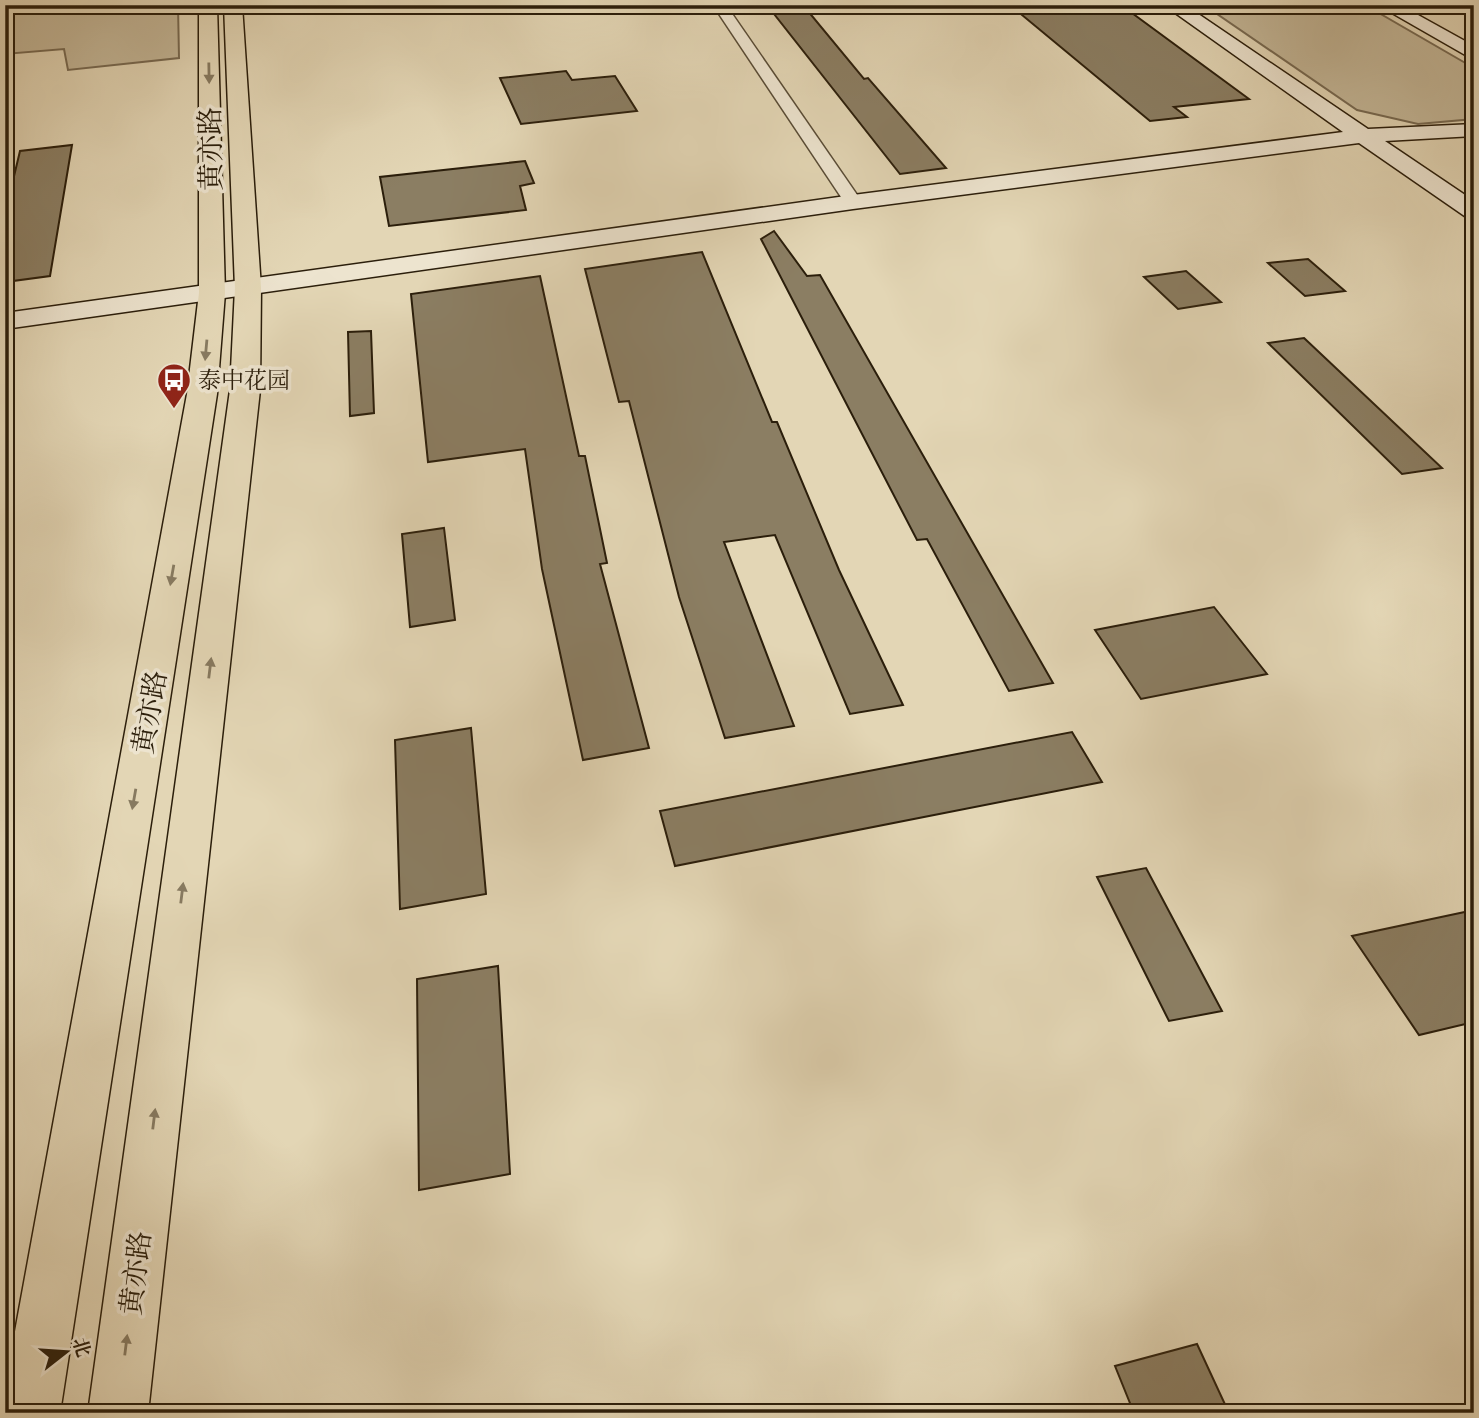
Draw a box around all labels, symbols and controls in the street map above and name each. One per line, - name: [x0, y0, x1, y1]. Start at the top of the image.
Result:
- one-way arrow: [203, 63, 215, 85]
- street label: 黄亦路: [192, 107, 229, 191]
- one-way arrow: [200, 339, 211, 361]
- bus stop icon: 泰中花园: [155, 361, 193, 410]
- place label: 泰中花园: [198, 366, 290, 394]
- one-way arrow: [166, 564, 177, 586]
- one-way arrow: [205, 657, 216, 679]
- street label: 黄亦路: [125, 668, 174, 756]
- one-way arrow: [128, 788, 139, 810]
- one-way arrow: [177, 882, 188, 904]
- one-way arrow: [149, 1108, 160, 1130]
- street label: 黄亦路: [113, 1229, 158, 1317]
- north arrow: [32, 1316, 102, 1386]
- one-way arrow: [121, 1334, 132, 1356]
- text: 北: [68, 1335, 96, 1360]

